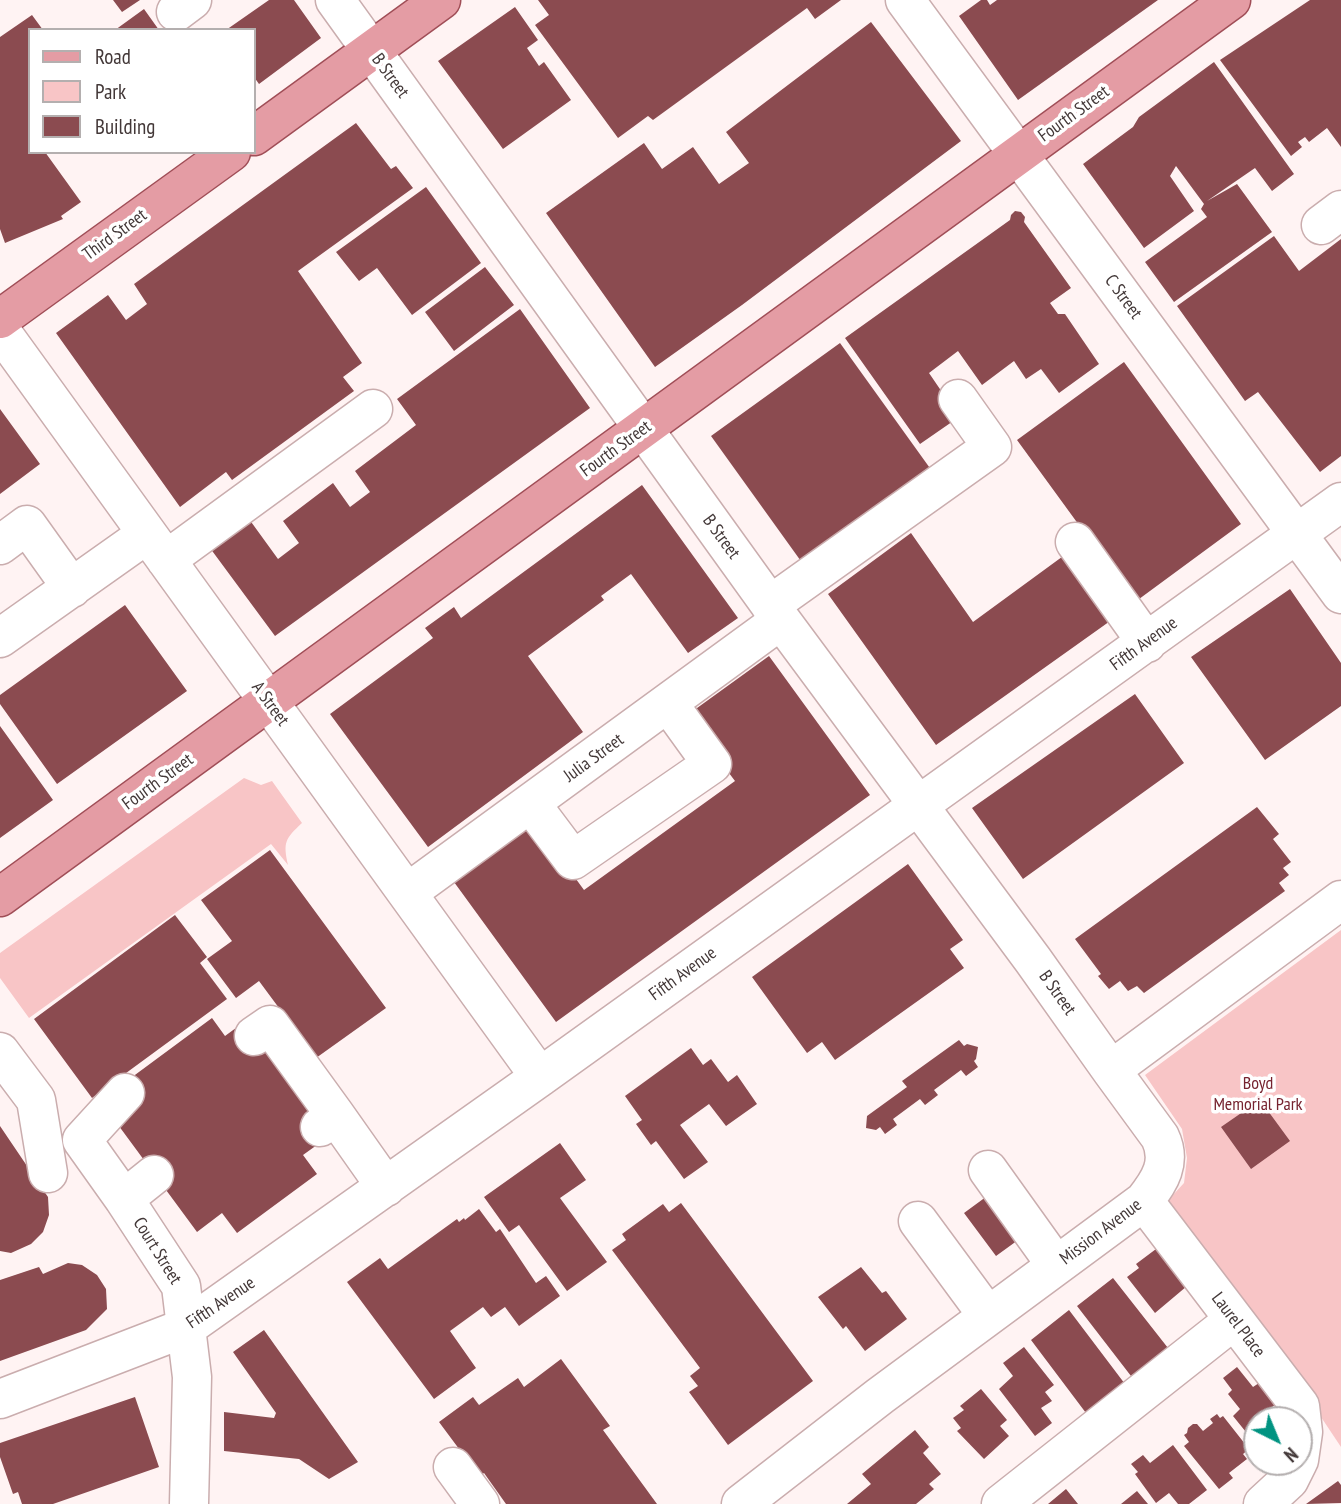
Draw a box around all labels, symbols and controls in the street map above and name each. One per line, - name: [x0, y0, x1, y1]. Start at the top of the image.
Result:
- legend: [28, 28, 256, 154]
- text: Road: [95, 43, 131, 70]
- street label: B Street: [367, 50, 413, 102]
- text: Park: [95, 78, 126, 105]
- street label: Fourth Street: [1034, 81, 1114, 147]
- text: Building: [95, 113, 155, 140]
- street label: Third Street: [79, 205, 151, 265]
- street label: C Street: [1100, 271, 1146, 323]
- street label: Fourth Street: [576, 416, 656, 482]
- street label: B Street: [698, 511, 744, 563]
- street label: Fifth Avenue: [1106, 612, 1182, 676]
- street label: A Street: [247, 678, 293, 730]
- street label: Julia Street: [560, 729, 628, 787]
- street label: Fourth Street: [118, 749, 198, 815]
- street label: Fifth Avenue: [645, 942, 721, 1006]
- street label: B Street: [1034, 967, 1080, 1019]
- park label: Boyd Memorial Park: [1213, 1073, 1303, 1116]
- street label: Mission Avenue: [1056, 1194, 1146, 1270]
- street label: Court Street: [128, 1214, 186, 1288]
- street label: Fifth Avenue: [183, 1272, 259, 1334]
- street label: Laurel Place: [1207, 1288, 1269, 1362]
- north arrow: [1243, 1406, 1313, 1476]
- text: N: [1279, 1443, 1303, 1467]

